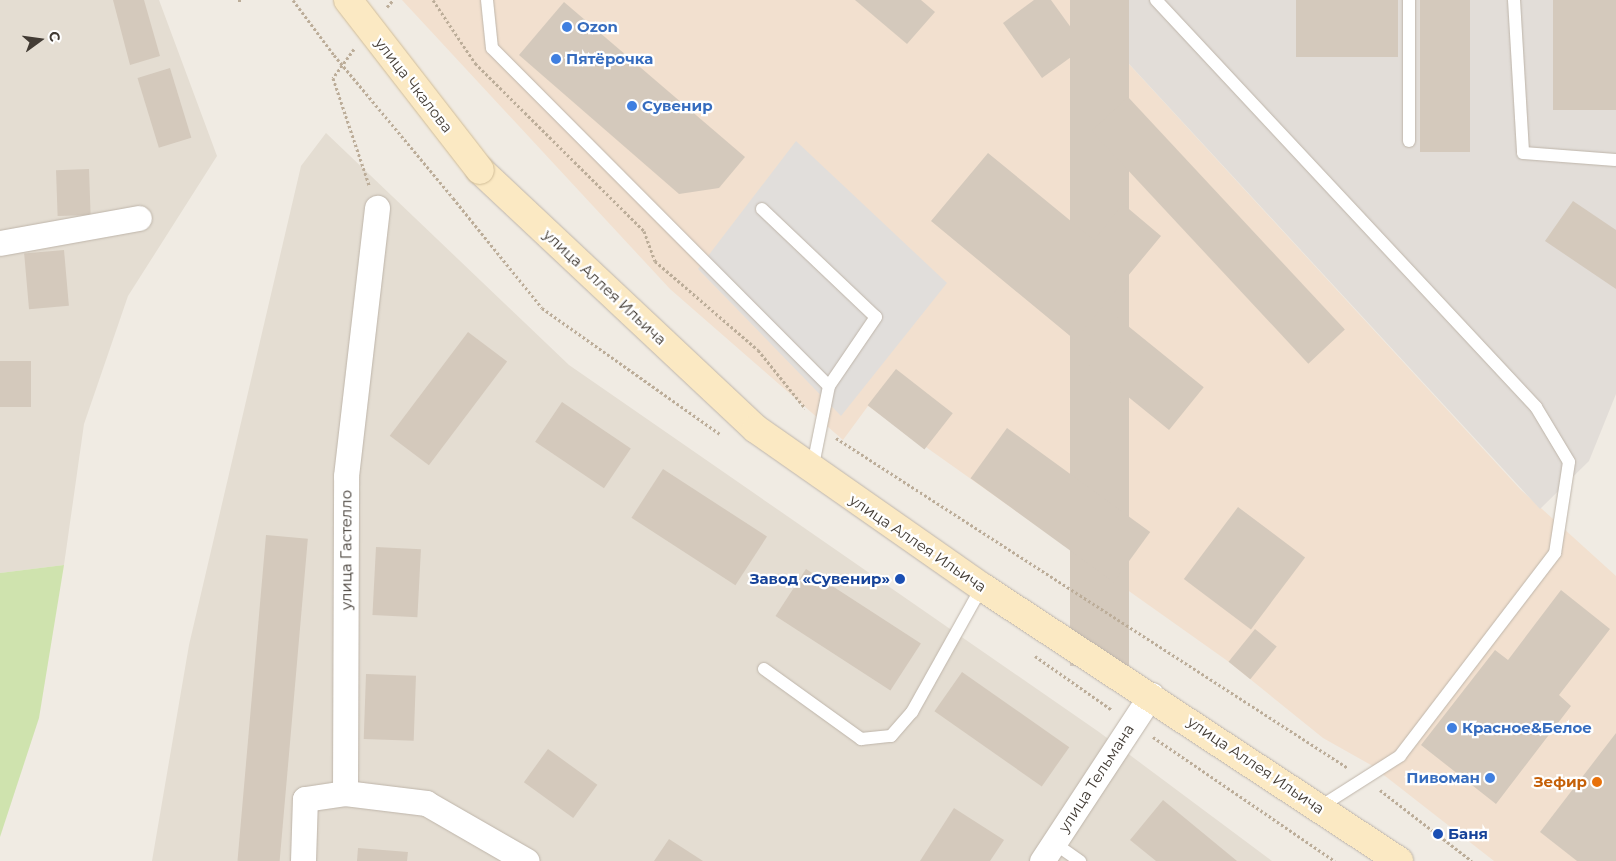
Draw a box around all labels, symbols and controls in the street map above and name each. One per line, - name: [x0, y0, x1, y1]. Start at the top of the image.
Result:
- north arrow: [15, 15, 65, 65]
- place label: Ozon: [577, 18, 618, 36]
- marker: Ozon: [561, 21, 573, 33]
- text: С: [45, 29, 65, 43]
- street label: улица Чкалова: [371, 34, 457, 136]
- place label: Пятёрочка: [566, 50, 653, 68]
- marker: Пятёрочка: [550, 53, 562, 65]
- place label: Сувенир: [642, 97, 713, 115]
- marker: Сувенир: [626, 100, 638, 112]
- street label: улица Аллея Ильича: [540, 225, 670, 349]
- street label: улица Гастелло: [337, 490, 355, 610]
- street label: улица Аллея Ильича: [846, 490, 990, 596]
- place label: Завод «Сувенир»: [750, 570, 890, 588]
- marker: Завод «Сувенир»: [894, 573, 906, 585]
- street label: улица Аллея Ильича: [1184, 712, 1328, 818]
- place label: Красное&Белое: [1462, 719, 1592, 737]
- street label: улица Тельмана: [1054, 721, 1138, 835]
- marker: Красное&Белое: [1446, 722, 1458, 734]
- place label: Пивоман: [1406, 769, 1480, 787]
- marker: Пивоман: [1484, 772, 1496, 784]
- place label: Зефир: [1534, 773, 1587, 791]
- marker: Зефир: [1591, 776, 1603, 788]
- place label: Баня: [1448, 825, 1488, 843]
- marker: Баня: [1432, 828, 1444, 840]

